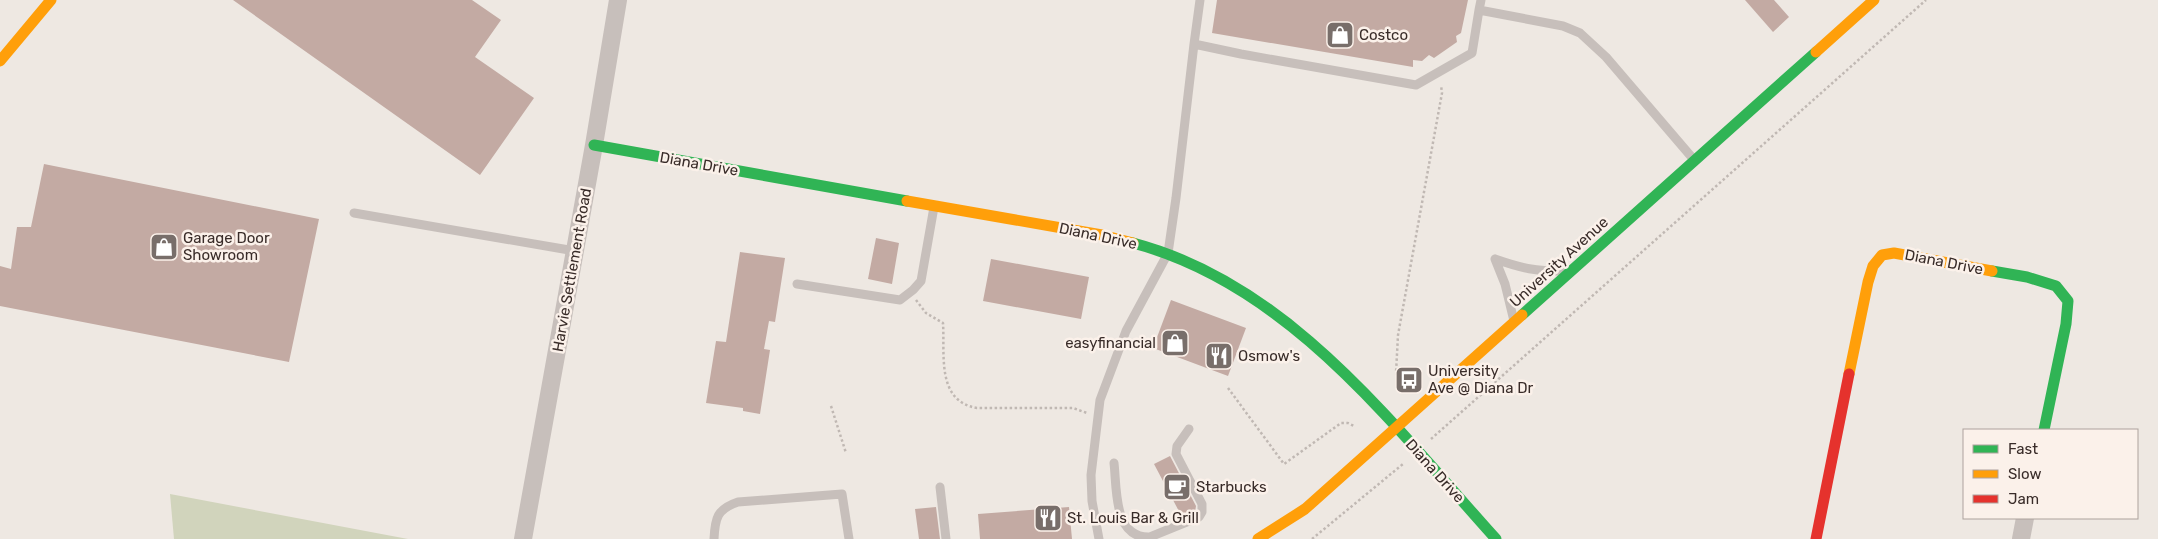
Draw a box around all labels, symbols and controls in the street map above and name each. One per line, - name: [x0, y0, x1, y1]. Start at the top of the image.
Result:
- shop icon: Costco: [1325, 20, 1355, 50]
- place label: Costco: [1359, 26, 1408, 44]
- street label: Diana Drive: [658, 148, 740, 180]
- street label: Harvie Settlement Road: [549, 187, 595, 353]
- street label: University Avenue: [1506, 213, 1612, 311]
- street label: Diana Drive: [1057, 219, 1139, 253]
- place label: Garage Door Showroom: [183, 229, 270, 264]
- shop icon: Garage Door Showroom: [149, 232, 179, 262]
- street label: Diana Drive: [1903, 246, 1985, 278]
- shop icon: easyfinancial: [1160, 328, 1190, 358]
- place label: easyfinancial: [1065, 334, 1156, 352]
- restaurant icon: Osmow's: [1204, 341, 1234, 371]
- place label: Osmow's: [1238, 347, 1301, 365]
- place label: University Ave @ Diana Dr: [1428, 362, 1533, 397]
- bus stop icon: University Ave @ Diana Dr: [1394, 365, 1424, 395]
- legend: [1963, 429, 2138, 519]
- street label: Diana Drive: [1402, 435, 1468, 507]
- text: Fast: [2008, 440, 2038, 458]
- text: Slow: [2008, 465, 2041, 483]
- cafe icon: Starbucks: [1162, 472, 1192, 502]
- place label: Starbucks: [1196, 478, 1267, 496]
- text: Jam: [2008, 490, 2039, 508]
- restaurant icon: St. Louis Bar & Grill: [1033, 503, 1063, 533]
- place label: St. Louis Bar & Grill: [1067, 509, 1199, 527]

